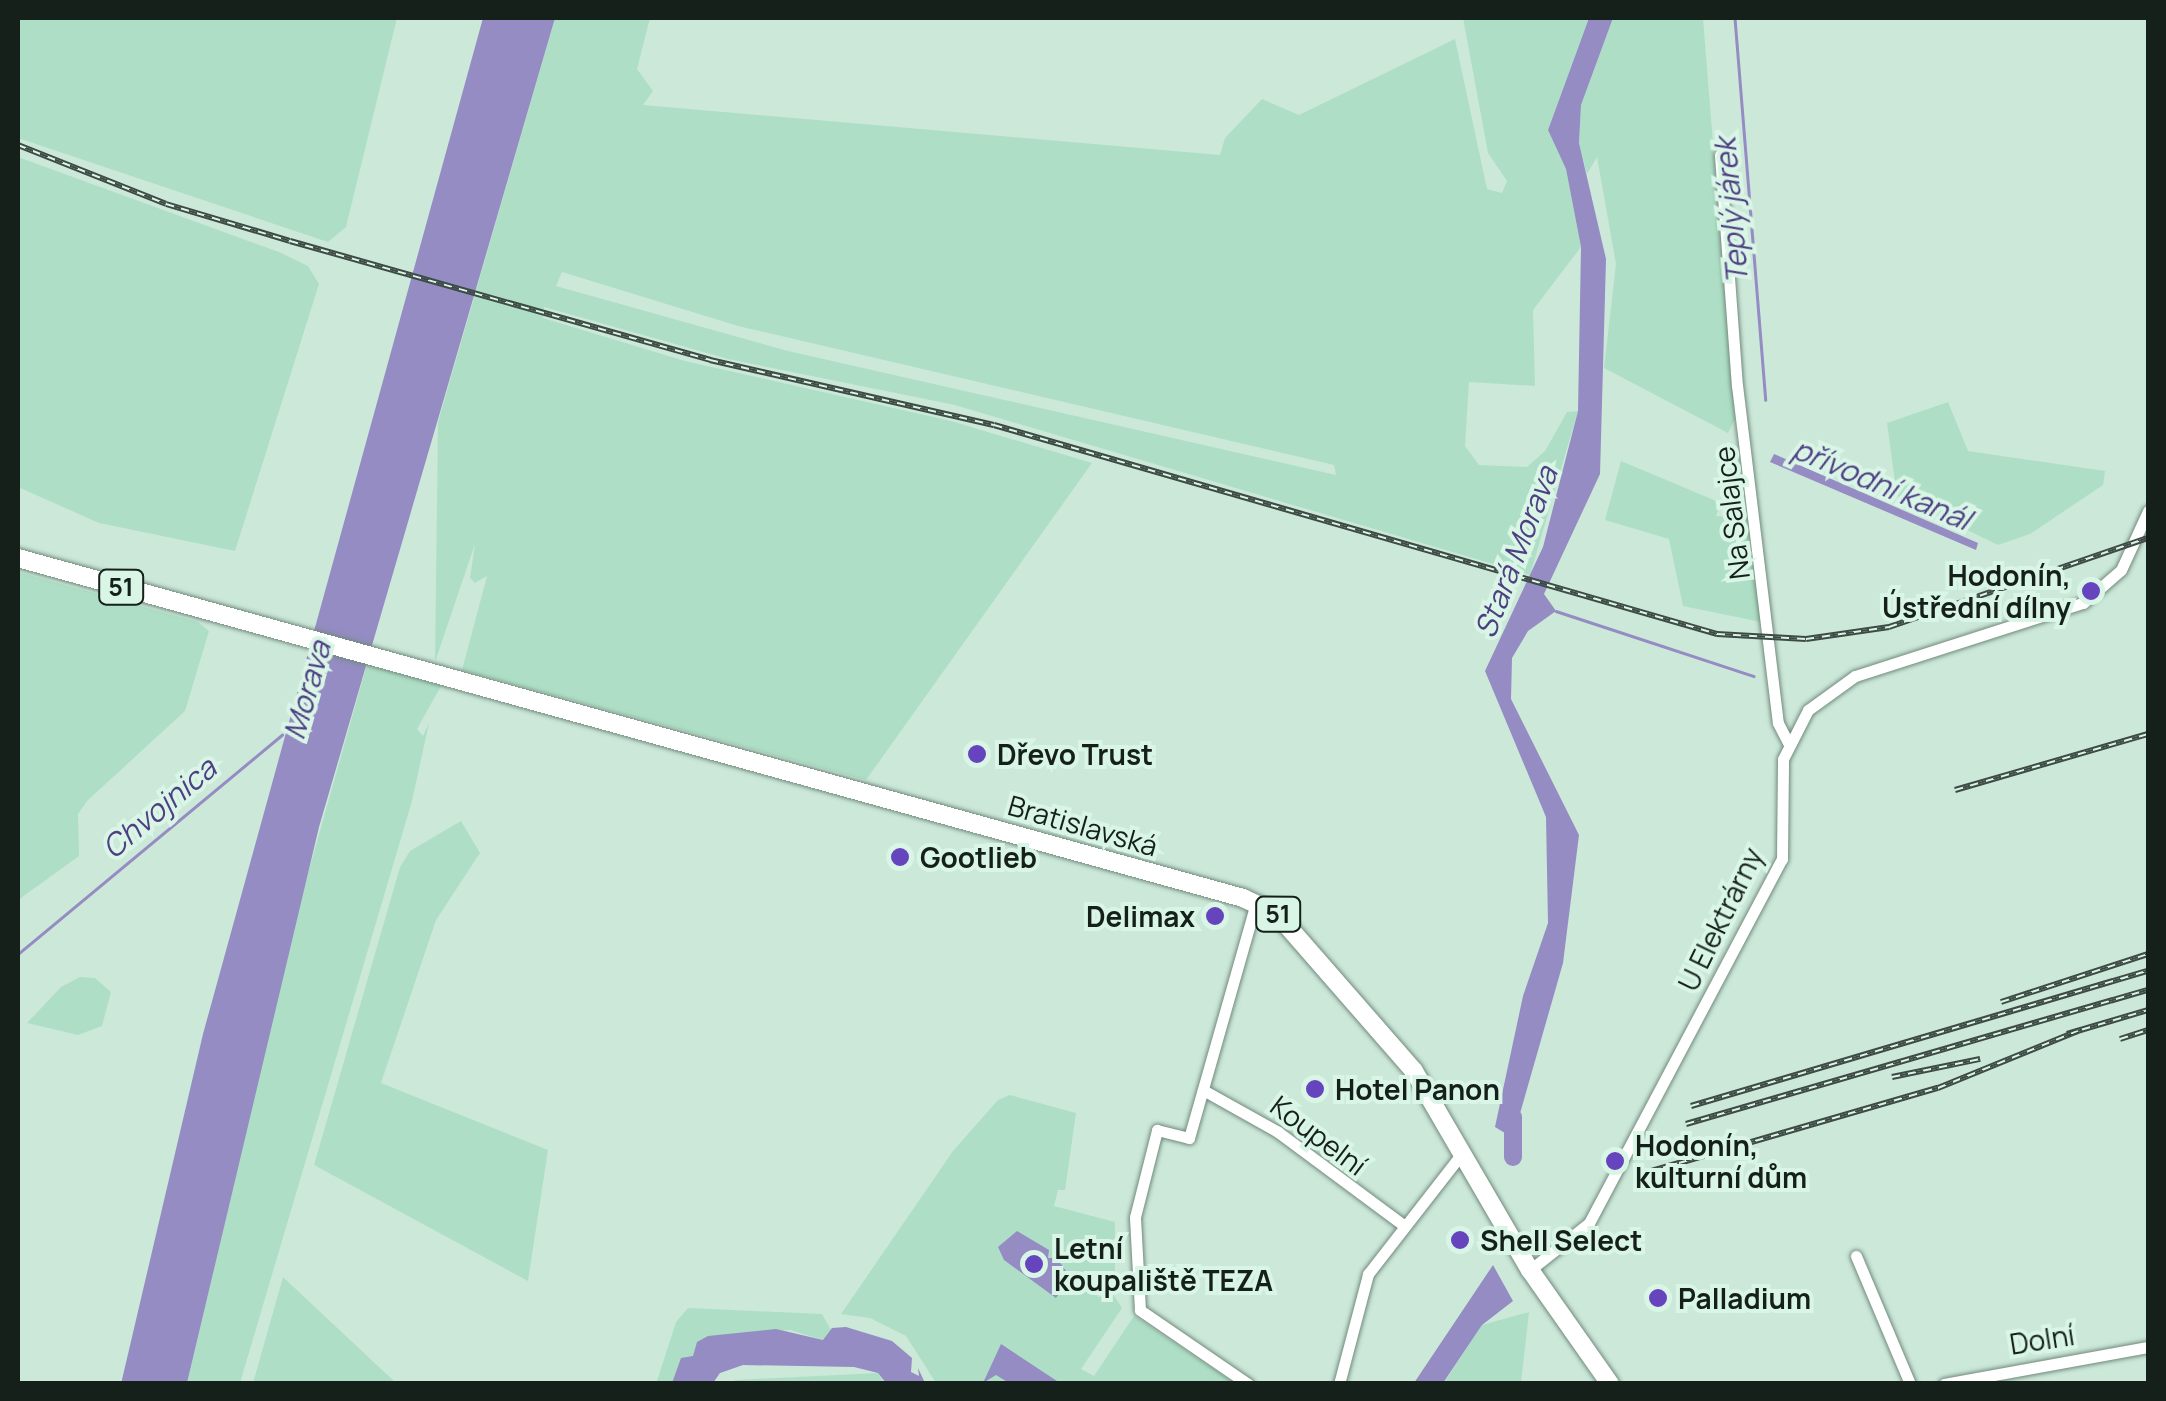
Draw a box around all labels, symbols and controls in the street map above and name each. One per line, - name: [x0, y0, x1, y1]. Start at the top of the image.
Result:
- water label: Teplý járek: [1707, 137, 1755, 285]
- water label: přívodní kanál: [1788, 430, 1976, 538]
- street label: Na Salajce: [1706, 445, 1756, 581]
- water label: Stará Morava: [1467, 461, 1565, 643]
- place label: Hodonín, Ústřední dílny: [1882, 558, 2071, 624]
- road number: 51: [96, 567, 146, 607]
- marker: Hodonín, Ústřední dílny: [2080, 580, 2102, 602]
- water label: Morava: [276, 637, 338, 743]
- place label: Dřevo Trust: [997, 737, 1153, 771]
- marker: Dřevo Trust: [966, 743, 988, 765]
- water label: Chvojnica: [95, 750, 223, 866]
- street label: Bratislavská: [1004, 788, 1162, 862]
- place label: Gootlieb: [920, 840, 1037, 874]
- street label: U Elektrárny: [1671, 842, 1769, 996]
- marker: Gootlieb: [889, 846, 911, 868]
- road number: 51: [1253, 894, 1303, 934]
- place label: Delimax: [1086, 899, 1195, 933]
- marker: Delimax: [1204, 905, 1226, 927]
- place label: Hotel Panon: [1335, 1072, 1500, 1106]
- marker: Hotel Panon: [1304, 1078, 1326, 1100]
- street label: Koupelní: [1264, 1088, 1374, 1182]
- place label: Hodonín, kulturní dům: [1635, 1128, 1807, 1194]
- marker: Hodonín, kulturní dům: [1604, 1150, 1626, 1172]
- place label: Shell Select: [1480, 1223, 1642, 1257]
- marker: Shell Select: [1449, 1229, 1471, 1251]
- place label: Letní koupaliště TEZA: [1054, 1231, 1273, 1297]
- marker: Letní koupaliště TEZA: [1023, 1253, 1045, 1275]
- place label: Palladium: [1678, 1281, 1811, 1315]
- marker: Palladium: [1647, 1287, 1669, 1309]
- street label: Dolní: [2007, 1317, 2077, 1361]

